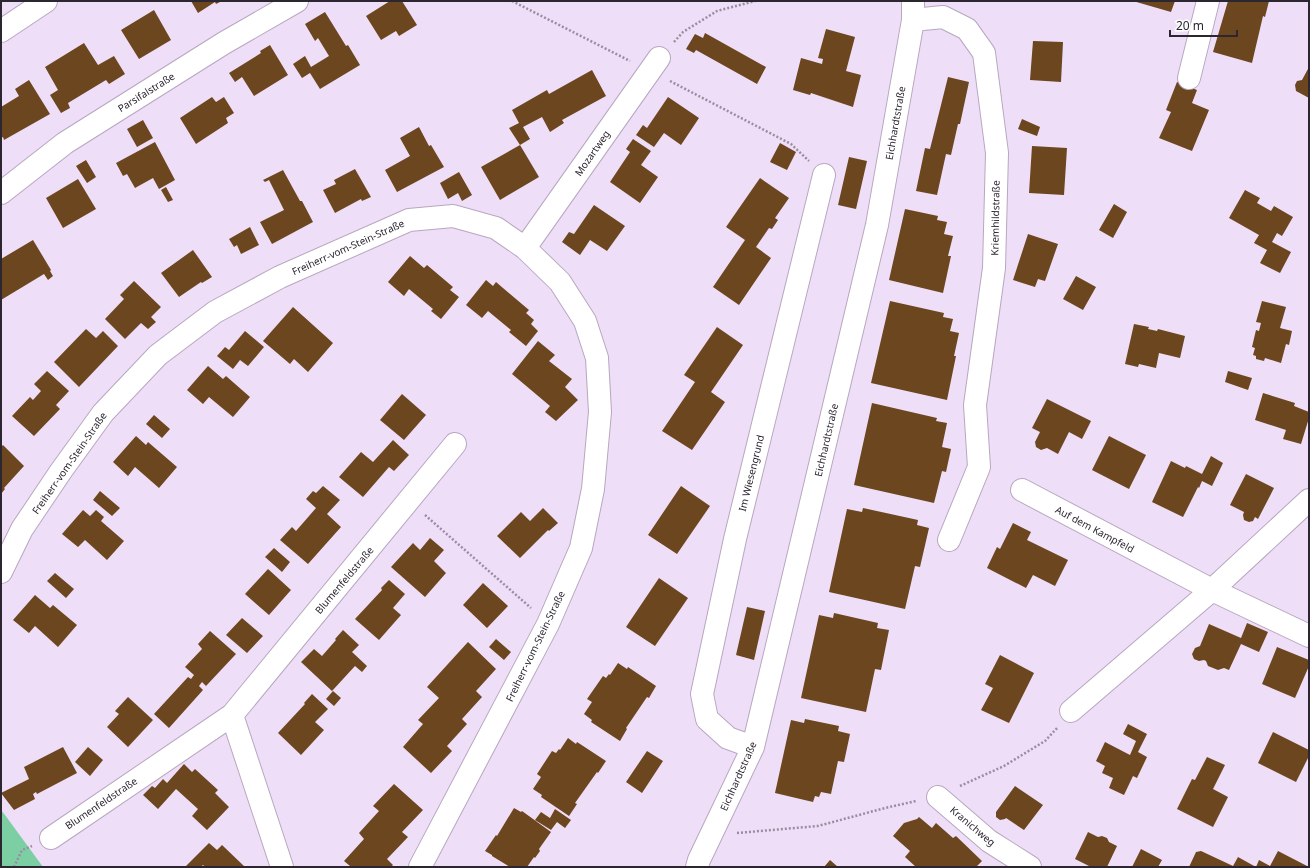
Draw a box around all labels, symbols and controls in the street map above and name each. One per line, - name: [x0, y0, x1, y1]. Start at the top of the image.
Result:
- scale bar: [1170, 12, 1237, 38]
- text: 20 m: [1176, 17, 1204, 34]
- street label: Parsifalstraße: [115, 69, 177, 115]
- street label: Eichhardtstraße: [882, 85, 908, 161]
- street label: Mozartweg: [571, 127, 613, 179]
- street label: Kriemhildstraße: [987, 180, 1003, 256]
- street label: Freiherr-vom-Stein-Straße: [290, 216, 407, 278]
- street label: Eichhardtstraße: [811, 402, 841, 478]
- street label: Freiherr-vom-Stein-Straße: [28, 409, 110, 517]
- street label: Im Wiesengrund: [735, 433, 767, 513]
- street label: Auf dem Kampfeld: [1053, 502, 1137, 556]
- street label: Blumenfeldstraße: [312, 543, 377, 617]
- street label: Freiherr-vom-Stein-Straße: [502, 588, 568, 704]
- street label: Eichhardtstraße: [716, 739, 760, 813]
- street label: Blumenfeldstraße: [62, 773, 140, 832]
- street label: Kranichweg: [947, 803, 999, 849]

